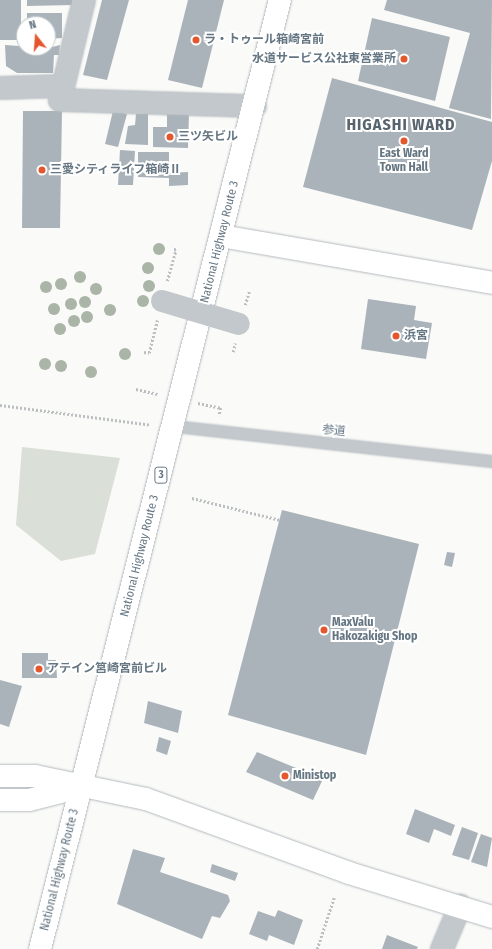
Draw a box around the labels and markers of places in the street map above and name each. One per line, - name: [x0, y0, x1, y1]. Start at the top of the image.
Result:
- place label: ラ・トゥール箱崎宮前: [204, 33, 324, 47]
- marker: ラ・トゥール箱崎宮前: [191, 35, 201, 45]
- place label: 水道サービス公社東営業所: [252, 52, 396, 66]
- marker: 水道サービス公社東営業所: [399, 54, 409, 64]
- place label: 三ツ矢ビル: [178, 130, 238, 144]
- marker: 三ツ矢ビル: [165, 132, 175, 142]
- marker: East Ward Town Hall: [399, 136, 409, 146]
- place label: East Ward Town Hall: [380, 147, 428, 175]
- place label: 三愛シティライフ箱崎Ⅱ: [50, 163, 182, 177]
- marker: 三愛シティライフ箱崎Ⅱ: [37, 165, 47, 175]
- place label: 浜宮: [404, 329, 428, 343]
- marker: 浜宮: [391, 331, 401, 341]
- place label: MaxValu Hakozakigu Shop: [332, 616, 418, 644]
- marker: MaxValu Hakozakigu Shop: [319, 625, 329, 635]
- place label: アテイン筥崎宮前ビル: [47, 662, 167, 676]
- marker: アテイン筥崎宮前ビル: [34, 664, 44, 674]
- place label: Ministop: [293, 769, 336, 783]
- marker: Ministop: [280, 771, 290, 781]

